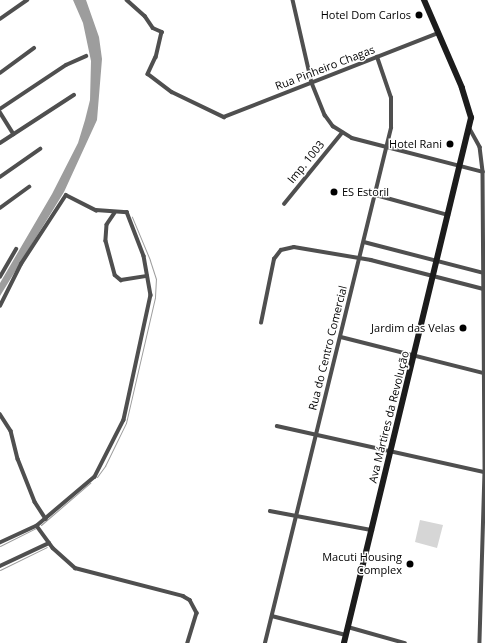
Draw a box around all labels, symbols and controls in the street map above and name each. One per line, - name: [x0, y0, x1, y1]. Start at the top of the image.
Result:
- place label: Hotel Dom Carlos: [321, 8, 411, 22]
- marker: Hotel Dom Carlos: [414, 10, 424, 20]
- street label: Rua Pinheiro Chagas: [273, 43, 377, 93]
- place label: Hotel Rani: [389, 137, 442, 151]
- street label: Imp. 1003: [285, 138, 327, 186]
- marker: Hotel Rani: [445, 139, 455, 149]
- place label: ES Estoril: [342, 185, 389, 199]
- marker: ES Estoril: [329, 187, 339, 197]
- street label: Rua do Centro Comercial: [306, 284, 350, 412]
- place label: Jardim das Velas: [371, 321, 455, 335]
- marker: Jardim das Velas: [458, 323, 468, 333]
- street label: Ava Mártires da Revolução: [366, 350, 412, 484]
- place label: Macuti Housing Complex: [322, 551, 402, 577]
- marker: Macuti Housing Complex: [405, 559, 415, 569]

